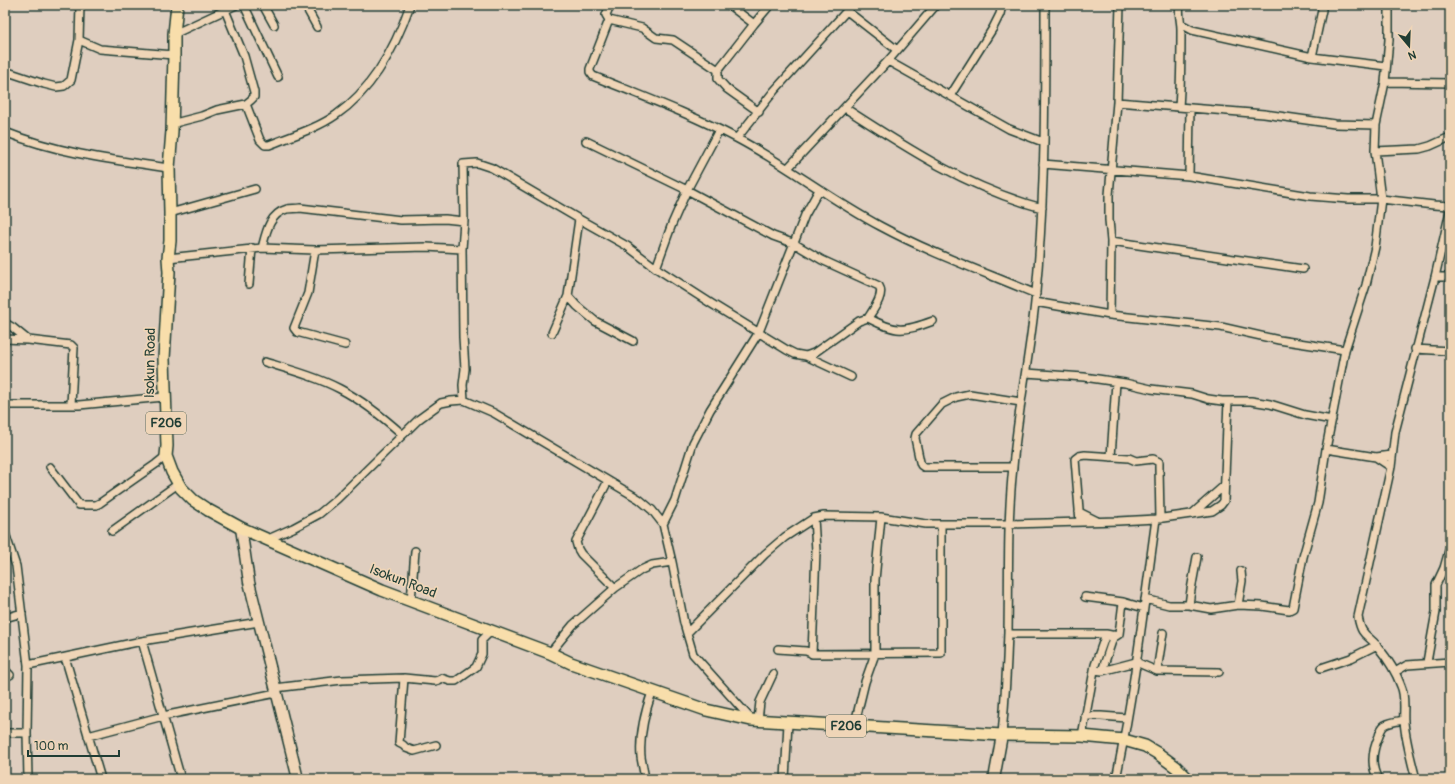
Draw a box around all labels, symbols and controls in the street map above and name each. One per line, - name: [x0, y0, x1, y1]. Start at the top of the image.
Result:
- north arrow: [1389, 26, 1429, 66]
- text: N: [1406, 48, 1418, 63]
- street label: Isokun Road: [141, 327, 159, 398]
- road number: F206: [146, 412, 186, 434]
- street label: Isokun Road: [367, 560, 439, 602]
- road number: F206: [826, 715, 866, 737]
- scale bar: [28, 732, 119, 758]
- text: 100 m: [34, 739, 69, 754]

